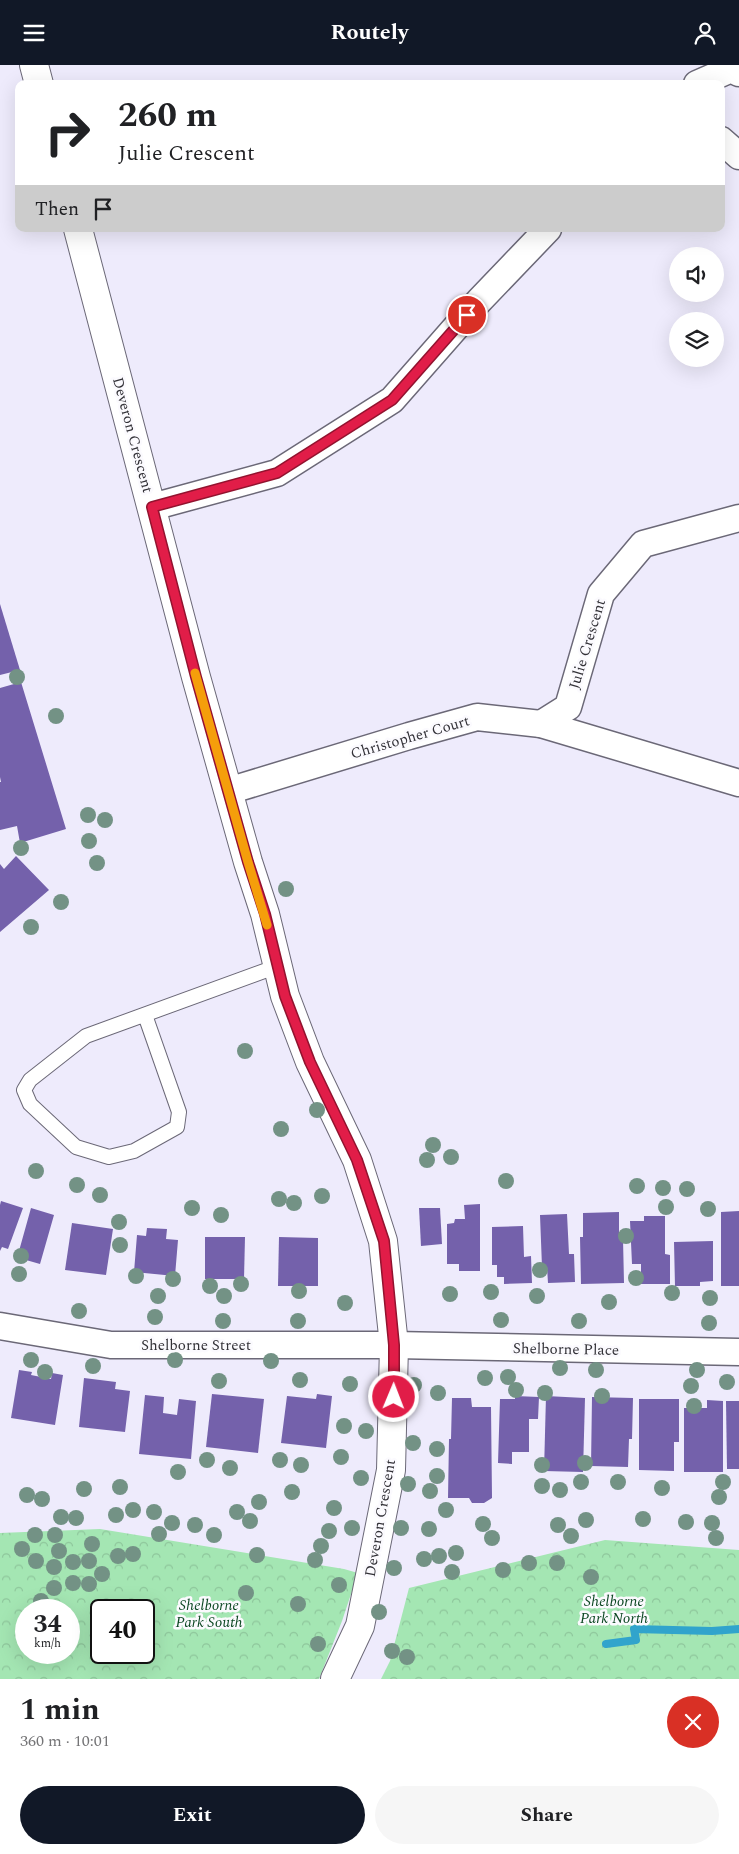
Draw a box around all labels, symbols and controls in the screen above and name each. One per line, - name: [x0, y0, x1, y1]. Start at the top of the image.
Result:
- text: Routely: [331, 16, 408, 49]
- icon: menu: [20, 19, 48, 47]
- icon: person: [691, 19, 719, 47]
- text: 260 m: [118, 89, 217, 142]
- icon: right: [35, 100, 100, 165]
- text: Julie Crescent: [118, 137, 255, 170]
- text: Then: [35, 195, 79, 224]
- icon: arrive: [89, 195, 117, 223]
- map controls: [669, 247, 724, 367]
- button: sound: [669, 247, 724, 302]
- pin: [446, 294, 488, 336]
- icon: arrive: [453, 301, 481, 329]
- button: layers: [669, 312, 724, 367]
- street label: Deveron Crescent: [106, 375, 159, 496]
- street label: Julie Crescent: [563, 596, 612, 692]
- street label: Christopher Court: [348, 709, 472, 765]
- street label: Shelborne Street: [141, 1334, 251, 1357]
- street label: Shelborne Place: [513, 1337, 619, 1362]
- position arrow: [367, 1370, 419, 1422]
- street label: Deveron Crescent: [359, 1458, 402, 1579]
- park label: Shelborne Park North: [580, 1590, 648, 1630]
- park label: Shelborne Park South: [175, 1594, 243, 1634]
- speed limit sign: 40: [90, 1599, 155, 1664]
- text: 34: [33, 1606, 62, 1644]
- text: km/h: [34, 1634, 61, 1653]
- text: 1 min: [20, 1687, 100, 1733]
- button: close: [667, 1696, 719, 1748]
- text: 360 m · 10:01: [20, 1729, 110, 1753]
- button: Exit: [20, 1786, 365, 1844]
- button: Share: [375, 1786, 719, 1844]

